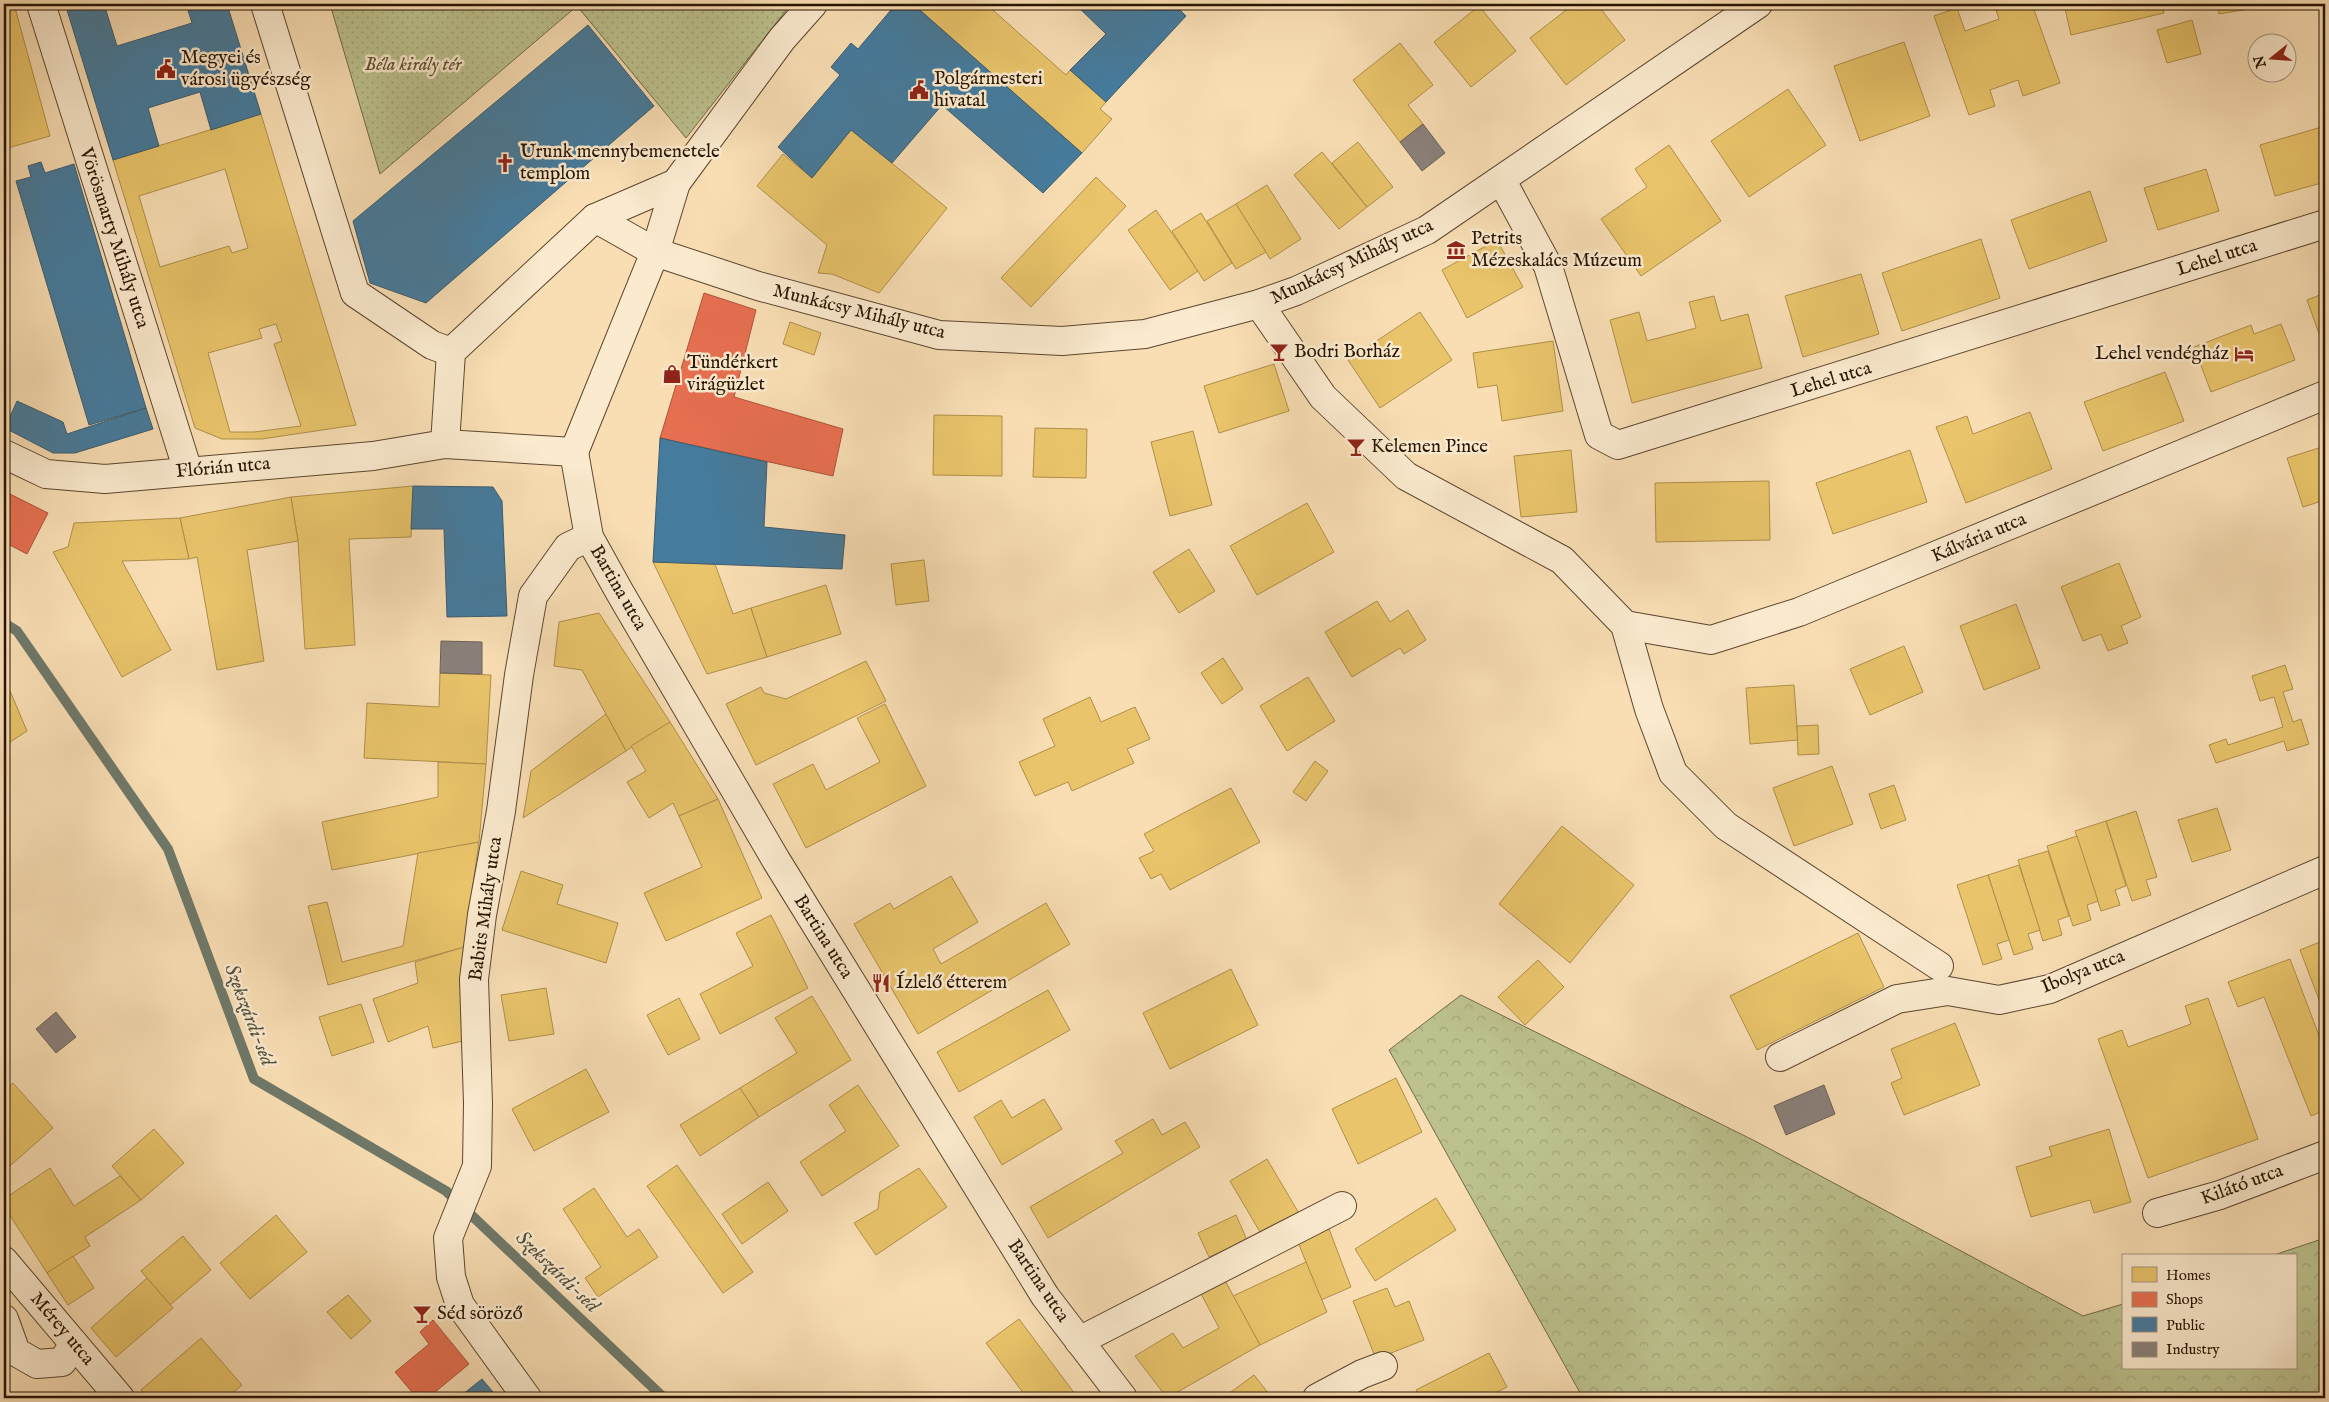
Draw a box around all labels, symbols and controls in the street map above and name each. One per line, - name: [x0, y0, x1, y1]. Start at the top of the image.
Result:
- north arrow: [2246, 32, 2296, 82]
- place label: Megyei és városi ügyészség: [181, 46, 311, 92]
- park label: Béla király tér: [364, 53, 463, 77]
- text: N: [2250, 53, 2271, 71]
- public building icon: Megyei és városi ügyészség: [155, 58, 177, 80]
- place label: Polgármesteri hivatal: [934, 67, 1043, 113]
- public building icon: Polgármesteri hivatal: [908, 79, 930, 101]
- place label: Urunk mennybemenetele templom: [520, 140, 720, 186]
- street label: Vörösmarty Mihály utca: [73, 144, 155, 332]
- church icon: Urunk mennybemenetele templom: [494, 152, 516, 174]
- street label: Munkácsy Mihály utca: [1267, 213, 1438, 310]
- place label: Petrits Mézeskalács Múzeum: [1471, 227, 1642, 273]
- street label: Lehel utca: [2174, 233, 2261, 282]
- museum icon: Petrits Mézeskalács Múzeum: [1445, 239, 1467, 261]
- street label: Munkácsy Mihály utca: [770, 279, 948, 345]
- place label: Bodri Borház: [1294, 340, 1400, 364]
- bar icon: Bodri Borház: [1268, 341, 1290, 363]
- place label: Lehel vendégház: [2095, 342, 2229, 366]
- hotel icon: Lehel vendégház: [2233, 343, 2255, 365]
- place label: Tündérkert virágüzlet: [687, 351, 779, 397]
- street label: Lehel utca: [1788, 356, 1875, 404]
- shop icon: Tündérkert virágüzlet: [661, 363, 683, 385]
- place label: Kelemen Pince: [1371, 435, 1488, 459]
- bar icon: Kelemen Pince: [1345, 436, 1367, 458]
- street label: Flórián utca: [175, 452, 272, 484]
- street label: Kálvária utca: [1928, 507, 2031, 569]
- street label: Bartina utca: [584, 541, 652, 636]
- street label: Babits Mihály utca: [464, 834, 508, 983]
- street label: Bartina utca: [788, 891, 859, 984]
- street label: Ibolya utca: [2038, 944, 2129, 1000]
- water label: Szekszárdi-séd: [218, 961, 280, 1071]
- place label: Ízlelő étterem: [896, 970, 1007, 995]
- restaurant icon: Ízlelő étterem: [870, 972, 892, 994]
- street label: Kilátó utca: [2198, 1159, 2287, 1211]
- water label: Szekszárdi-séd: [510, 1226, 605, 1319]
- street label: Bartina utca: [1002, 1235, 1075, 1328]
- legend: [2122, 1254, 2296, 1370]
- text: Homes: [2166, 1266, 2210, 1285]
- street label: Mérey utca: [24, 1287, 100, 1371]
- text: Shops: [2166, 1290, 2203, 1309]
- place label: Séd söröző: [437, 1302, 523, 1326]
- bar icon: Séd söröző: [411, 1303, 433, 1325]
- text: Public: [2166, 1316, 2205, 1335]
- text: Industry: [2166, 1340, 2220, 1359]

